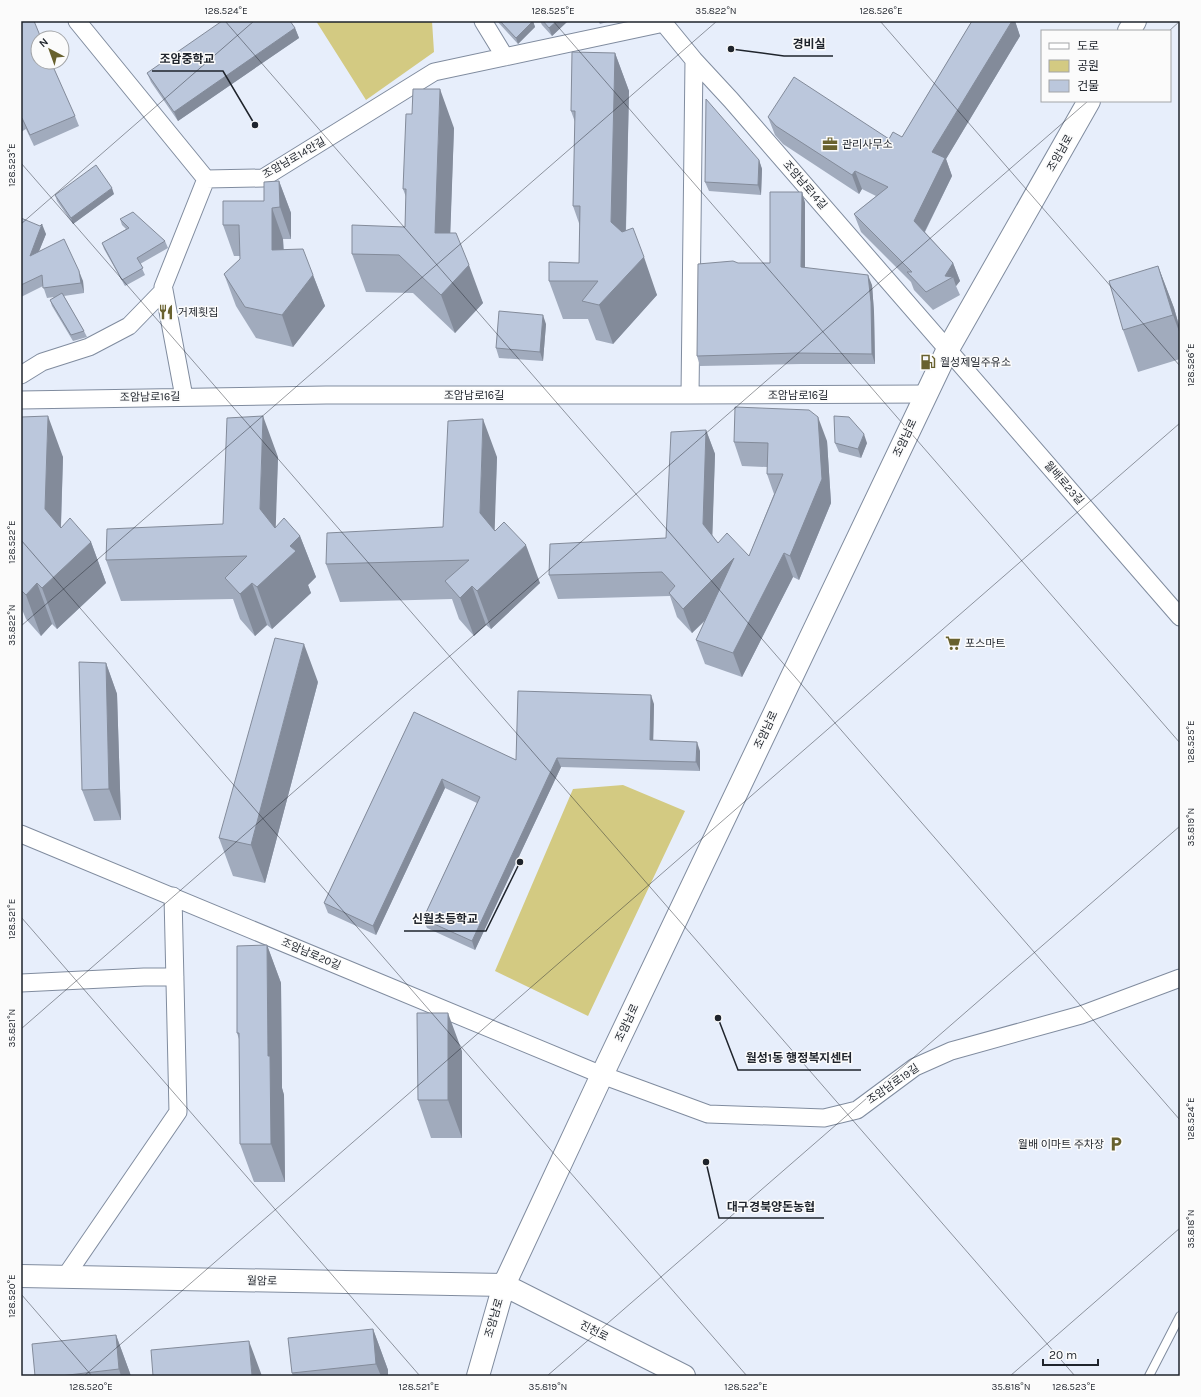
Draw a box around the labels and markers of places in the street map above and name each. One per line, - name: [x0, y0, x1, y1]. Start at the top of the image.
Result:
- callout: 경비실: [784, 32, 833, 56]
- callout: 조암중학교: [152, 47, 223, 71]
- office icon: 관리사무소: [821, 135, 839, 153]
- place label: 관리사무소: [842, 138, 893, 151]
- restaurant icon: 거제횟집: [157, 303, 175, 321]
- place label: 거제횟집: [178, 306, 218, 319]
- fuel station icon: 월성제일주유소: [919, 353, 937, 371]
- place label: 월성제일주유소: [940, 356, 1011, 369]
- supermarket icon: 포스마트: [944, 634, 962, 652]
- place label: 포스마트: [965, 637, 1005, 650]
- callout: 신월초등학교: [404, 907, 486, 931]
- callout: 월성1동 행정복지센터: [738, 1046, 861, 1070]
- parking icon: 월배 이마트 주차장: [1107, 1135, 1125, 1153]
- place label: 월배 이마트 주차장: [1018, 1138, 1104, 1151]
- callout: 대구경북양돈농협: [719, 1194, 824, 1218]

